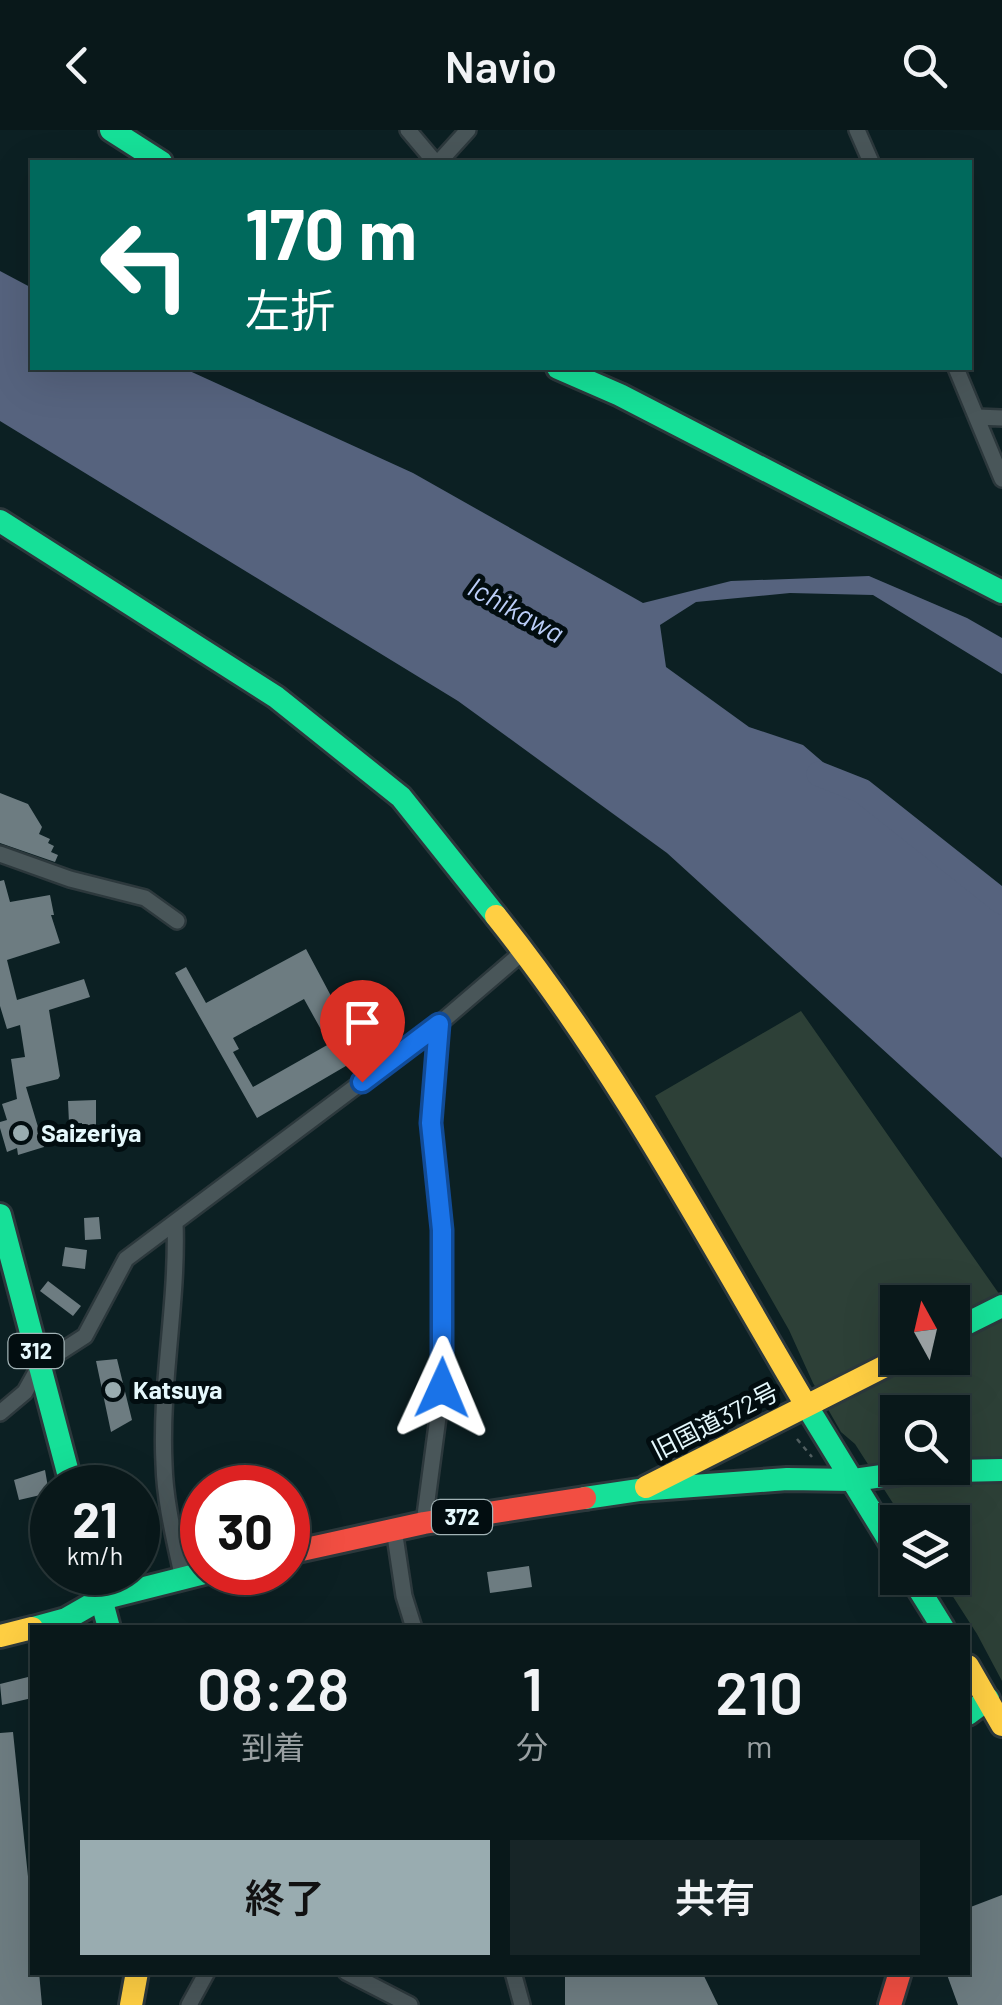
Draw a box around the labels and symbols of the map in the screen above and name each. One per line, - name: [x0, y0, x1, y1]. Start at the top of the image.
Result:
- water label: Ichikawa: [463, 569, 570, 649]
- pin: [320, 980, 405, 1083]
- place label: Saizeriya: [41, 1117, 142, 1147]
- marker: Saizeriya: [10, 1122, 32, 1144]
- north arrow: [880, 1285, 970, 1375]
- road number: 312: [8, 1334, 64, 1368]
- position arrow: [390, 1336, 494, 1440]
- place label: Katsuya: [133, 1374, 222, 1404]
- street label: 旧国道372号: [646, 1375, 783, 1465]
- marker: Katsuya: [102, 1379, 124, 1401]
- speed limit sign: 30: [180, 1465, 310, 1595]
- road number: 372: [432, 1500, 492, 1534]

